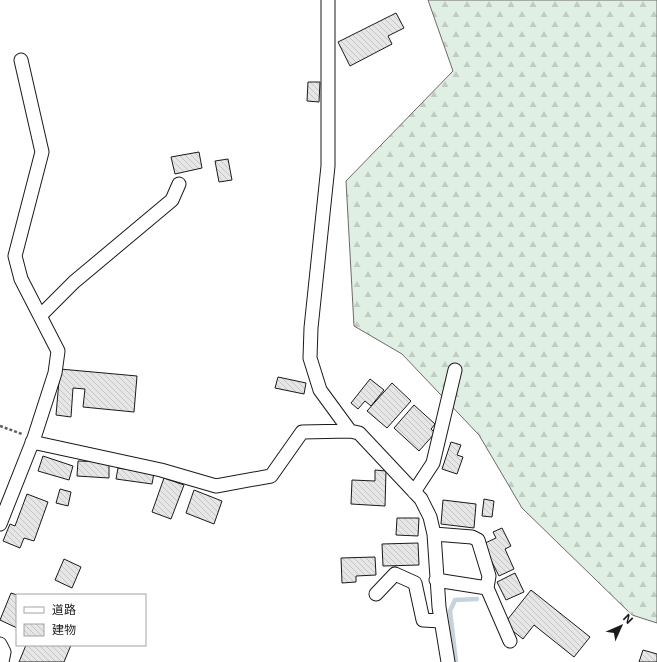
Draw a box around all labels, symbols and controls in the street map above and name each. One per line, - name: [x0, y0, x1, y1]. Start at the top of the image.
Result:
- legend: [16, 594, 146, 646]
- text: 道路: [52, 602, 76, 617]
- north arrow: [601, 606, 641, 646]
- text: N: [620, 611, 636, 627]
- text: 建物: [52, 622, 76, 637]

